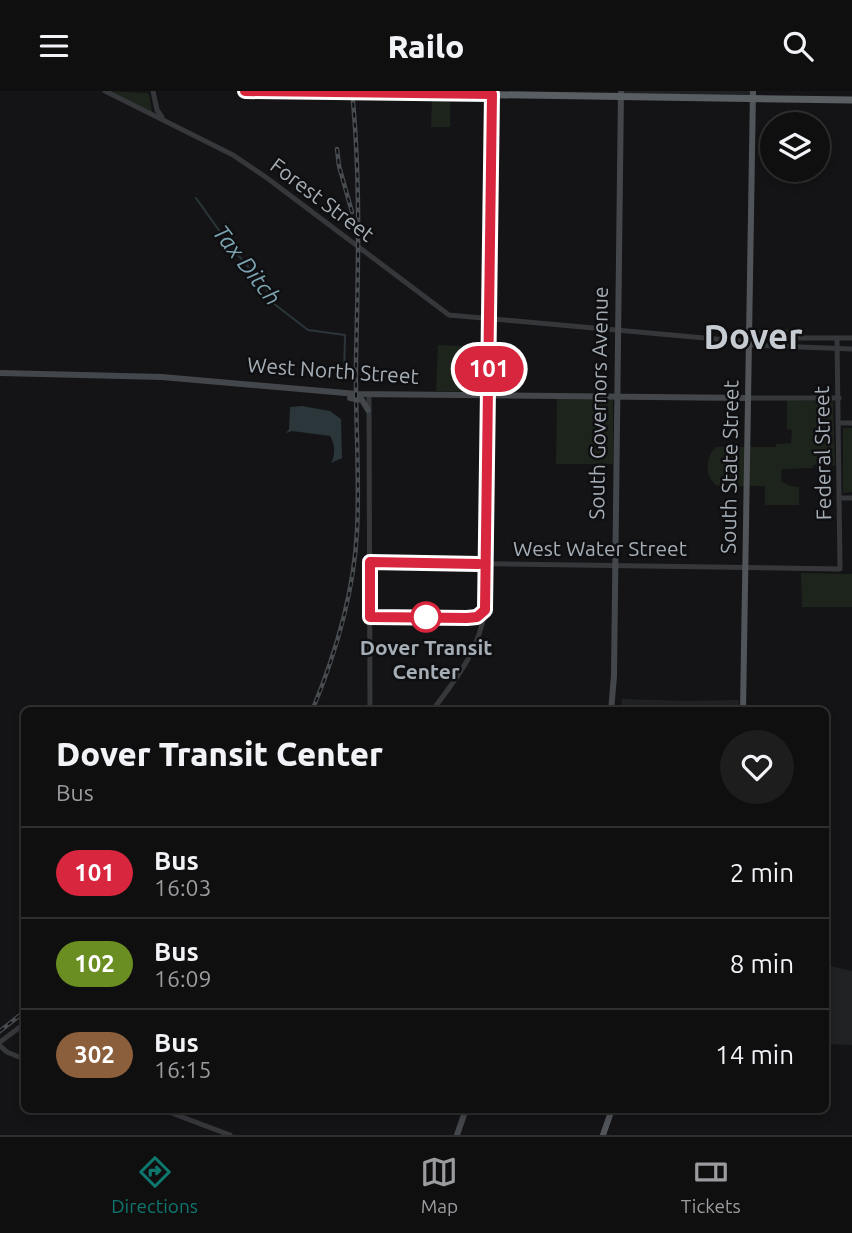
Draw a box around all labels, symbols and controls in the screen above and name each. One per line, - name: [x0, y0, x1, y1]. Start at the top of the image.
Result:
- icon: menu: [35, 27, 73, 65]
- icon: search: [779, 27, 817, 65]
- text: Railo: [387, 28, 465, 64]
- map controls: [760, 112, 830, 182]
- button: layers: [760, 112, 830, 182]
- street label: Forest Street: [266, 152, 379, 246]
- water label: Tax Ditch: [209, 220, 286, 309]
- street label: South Governors Avenue: [584, 286, 612, 520]
- district label: Dover: [703, 316, 803, 356]
- line badge: 101: [449, 346, 529, 392]
- street label: West North Street: [247, 352, 420, 388]
- text: 101: [469, 355, 509, 382]
- street label: South State Street: [715, 380, 743, 554]
- street label: Federal Street: [809, 386, 835, 520]
- street label: West Water Street: [513, 536, 687, 560]
- marker: Dover Transit Center: [411, 602, 441, 632]
- place label: Dover Transit Center: [360, 635, 492, 683]
- button: heart: [720, 730, 794, 804]
- text: Dover Transit Center: [56, 735, 383, 772]
- text: Bus: [56, 780, 94, 805]
- text: Bus: [154, 846, 199, 875]
- text: 2 min: [730, 858, 794, 887]
- text: 101: [74, 859, 115, 886]
- text: 16:03: [154, 875, 212, 900]
- text: Bus: [154, 937, 199, 966]
- text: 8 min: [730, 949, 794, 978]
- text: 102: [74, 950, 115, 977]
- text: 16:09: [154, 966, 212, 991]
- text: Bus: [154, 1028, 199, 1057]
- text: 14 min: [715, 1040, 794, 1069]
- text: 302: [74, 1041, 115, 1068]
- text: 16:15: [154, 1057, 212, 1082]
- tab: Directions: [111, 1153, 198, 1217]
- tab: Map: [420, 1153, 458, 1217]
- tab: Tickets: [681, 1153, 741, 1217]

